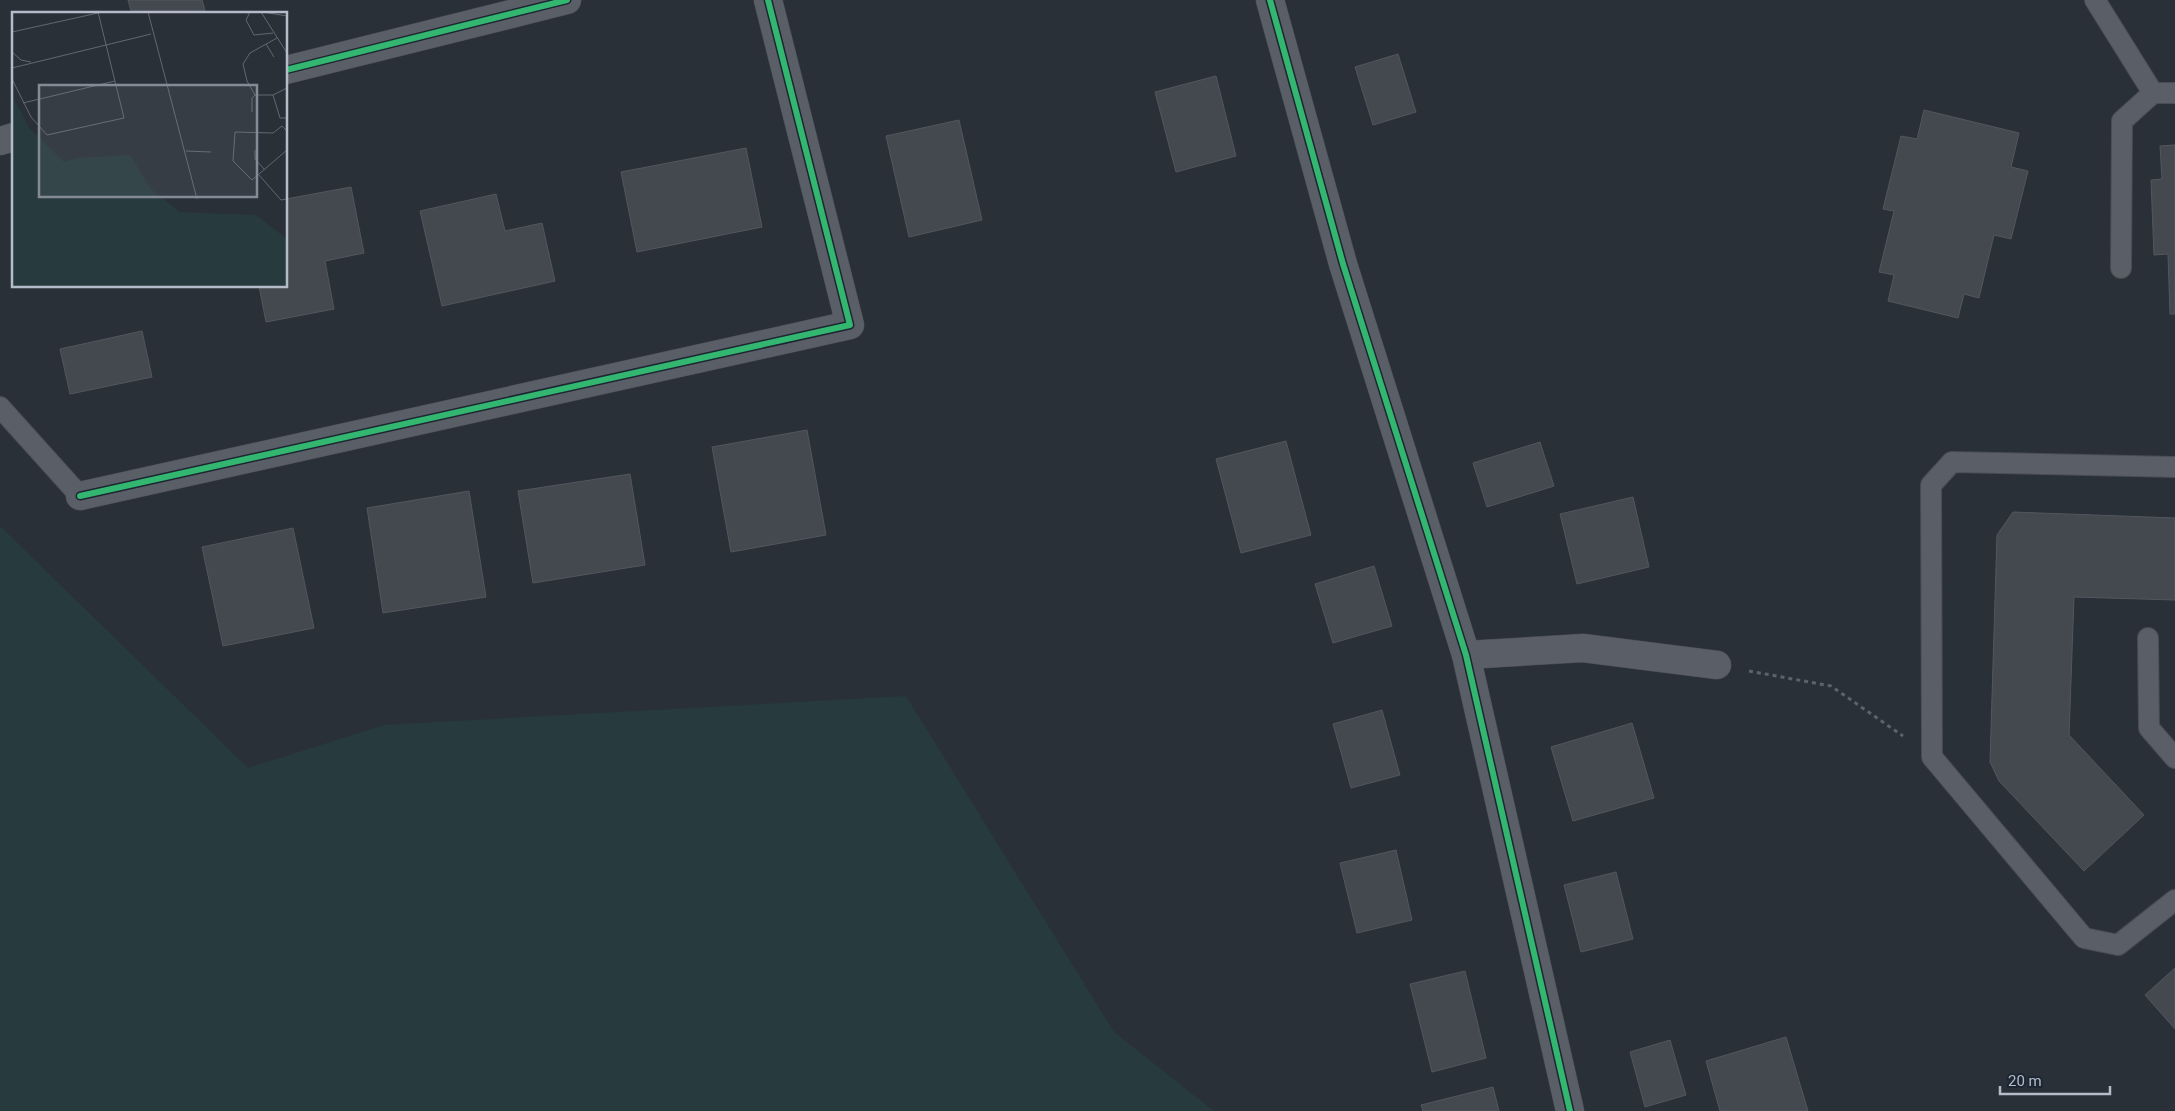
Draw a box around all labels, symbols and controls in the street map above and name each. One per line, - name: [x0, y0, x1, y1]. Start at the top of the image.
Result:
- inset map: [12, 12, 288, 288]
- scale bar: [2000, 1064, 2110, 1096]
- text: 20 m: [2008, 1072, 2042, 1090]

